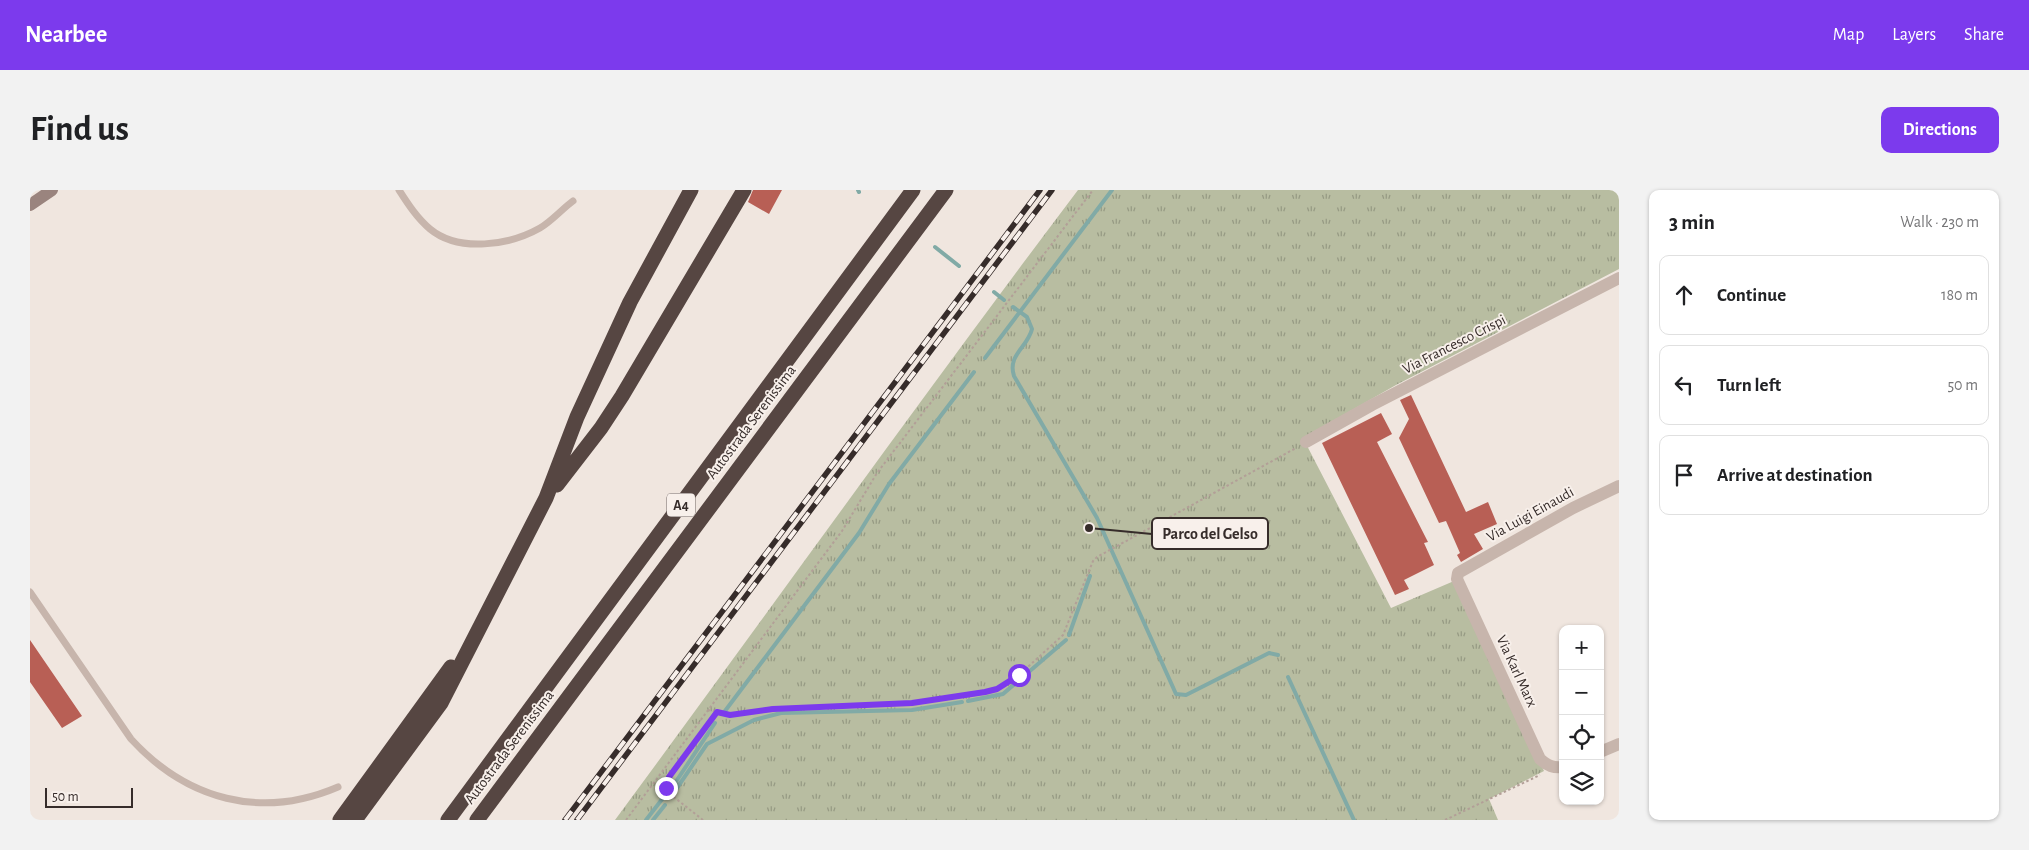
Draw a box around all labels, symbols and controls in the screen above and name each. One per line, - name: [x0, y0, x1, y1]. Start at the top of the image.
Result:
- text: Nearbee: [25, 23, 107, 47]
- text: Map: [1833, 26, 1864, 44]
- text: Layers: [1892, 26, 1936, 44]
- text: Share: [1964, 26, 2004, 44]
- button: Directions: [1881, 107, 1999, 153]
- text: Find us: [30, 112, 129, 147]
- text: 3 min: [1669, 212, 1715, 233]
- text: Walk · 230 m: [1900, 214, 1979, 230]
- icon: ahead: [1670, 281, 1698, 309]
- text: Continue: [1717, 286, 1786, 305]
- text: 180 m: [1941, 287, 1978, 303]
- street label: Via Francesco Crispi: [1400, 312, 1508, 377]
- street label: Autostrada Serenissima: [704, 363, 799, 482]
- icon: left: [1670, 371, 1698, 399]
- text: Turn left: [1717, 376, 1781, 395]
- text: 50 m: [1947, 377, 1978, 393]
- icon: arrive: [1670, 461, 1698, 489]
- text: Arrive at destination: [1717, 466, 1873, 485]
- street label: Via Luigi Einaudi: [1484, 484, 1576, 545]
- road number: A4: [667, 494, 695, 516]
- callout: Parco del Gelso: [1152, 518, 1268, 549]
- text: Parco del Gelso: [1162, 526, 1258, 542]
- map controls: [1559, 625, 1604, 805]
- button: +: [1559, 625, 1604, 670]
- street label: Via Karl Marx: [1493, 633, 1540, 710]
- route start: [1008, 664, 1031, 687]
- button: −: [1559, 670, 1604, 715]
- street label: Autostrada Serenissima: [462, 688, 557, 807]
- button: locate: [1559, 715, 1604, 760]
- button: layers: [1559, 760, 1604, 805]
- route end: [655, 777, 678, 800]
- scale bar: [45, 785, 132, 808]
- text: 50 m: [52, 790, 79, 804]

